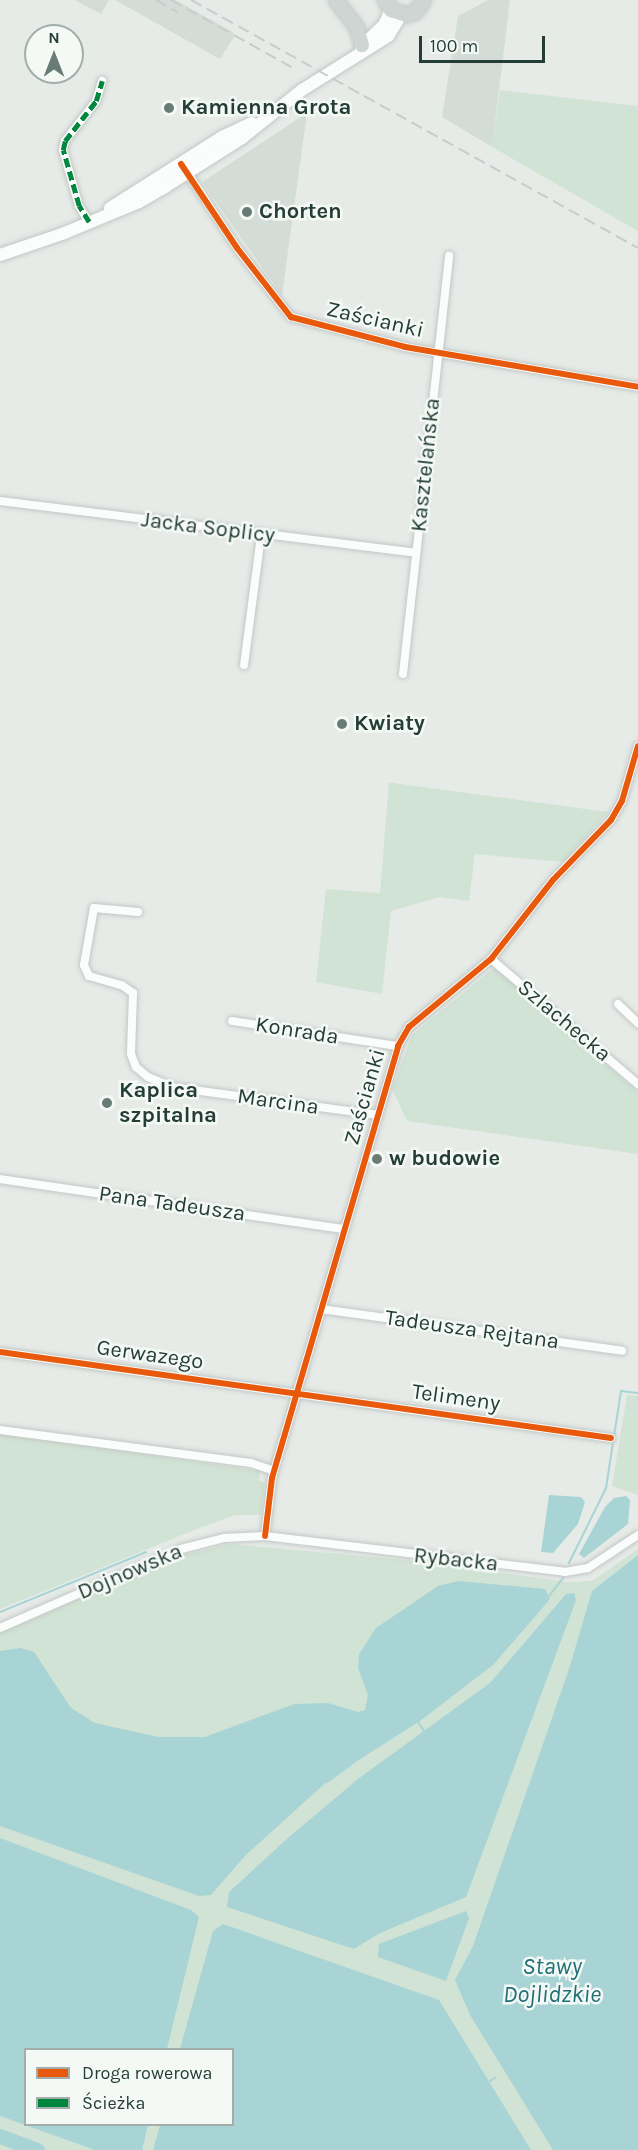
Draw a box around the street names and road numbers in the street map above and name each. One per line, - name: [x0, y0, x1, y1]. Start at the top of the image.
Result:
- street label: Zaścianki: [324, 296, 426, 344]
- street label: Kasztelańska: [406, 397, 446, 533]
- street label: Jacka Soplicy: [140, 507, 276, 549]
- street label: Szlachecka: [512, 974, 616, 1068]
- street label: Konrada: [254, 1011, 340, 1051]
- street label: Zaścianki: [339, 1046, 391, 1148]
- street label: Marcina: [236, 1083, 320, 1121]
- street label: Pana Tadeusza: [97, 1181, 247, 1227]
- street label: Tadeusza Rejtana: [383, 1305, 561, 1355]
- street label: Gerwazego: [95, 1334, 205, 1376]
- street label: Telimeny: [410, 1379, 502, 1417]
- street label: Dojnowska: [74, 1538, 186, 1606]
- street label: Rybacka: [412, 1542, 500, 1578]

